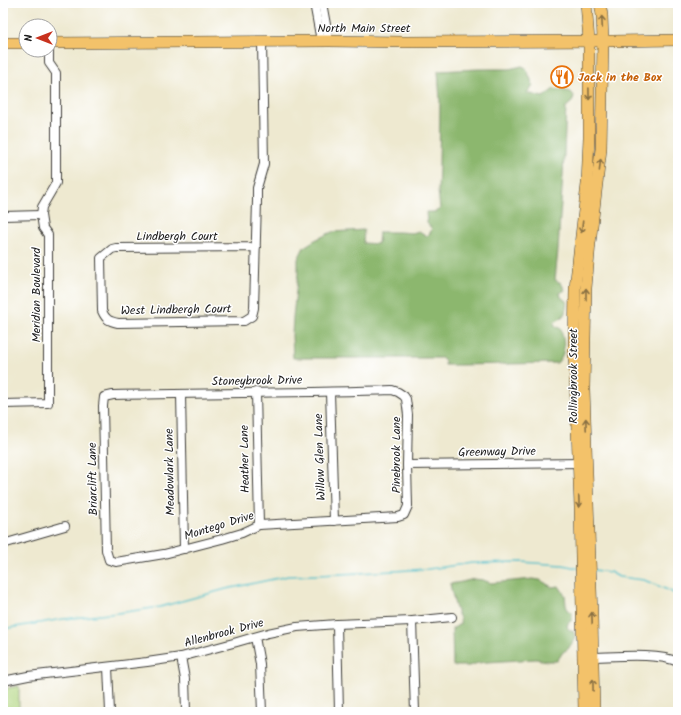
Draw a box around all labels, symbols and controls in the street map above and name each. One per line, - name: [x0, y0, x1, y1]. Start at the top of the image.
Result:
- one-way arrow: [598, 16, 606, 29]
- north arrow: [18, 18, 58, 58]
- street label: North Main Street: [317, 19, 411, 38]
- text: N: [20, 34, 38, 41]
- restaurant icon: Jack in the Box: [549, 64, 575, 90]
- place label: Jack in the Box: [578, 68, 662, 87]
- one-way arrow: [585, 87, 593, 100]
- one-way arrow: [596, 159, 603, 172]
- one-way arrow: [578, 220, 586, 233]
- street label: Lindbergh Court: [136, 227, 218, 246]
- street label: Meridian Boulevard: [27, 246, 46, 343]
- one-way arrow: [582, 288, 590, 301]
- street label: West Lindbergh Court: [120, 300, 232, 320]
- street label: Rollingbrook Street: [564, 328, 583, 424]
- street label: Stoneybrook Drive: [212, 371, 303, 391]
- street label: Willow Glen Lane: [309, 412, 331, 501]
- street label: Pinebrook Lane: [387, 416, 406, 493]
- one-way arrow: [582, 418, 589, 431]
- street label: Heather Lane: [235, 424, 255, 493]
- street label: Meadowlark Lane: [160, 428, 180, 516]
- street label: Briarclift Lane: [83, 442, 103, 516]
- street label: Greenway Drive: [458, 442, 537, 462]
- one-way arrow: [576, 495, 583, 508]
- street label: Montego Drive: [182, 506, 257, 546]
- one-way arrow: [588, 612, 595, 625]
- street label: Allenbrook Drive: [182, 613, 266, 653]
- one-way arrow: [589, 679, 597, 692]

